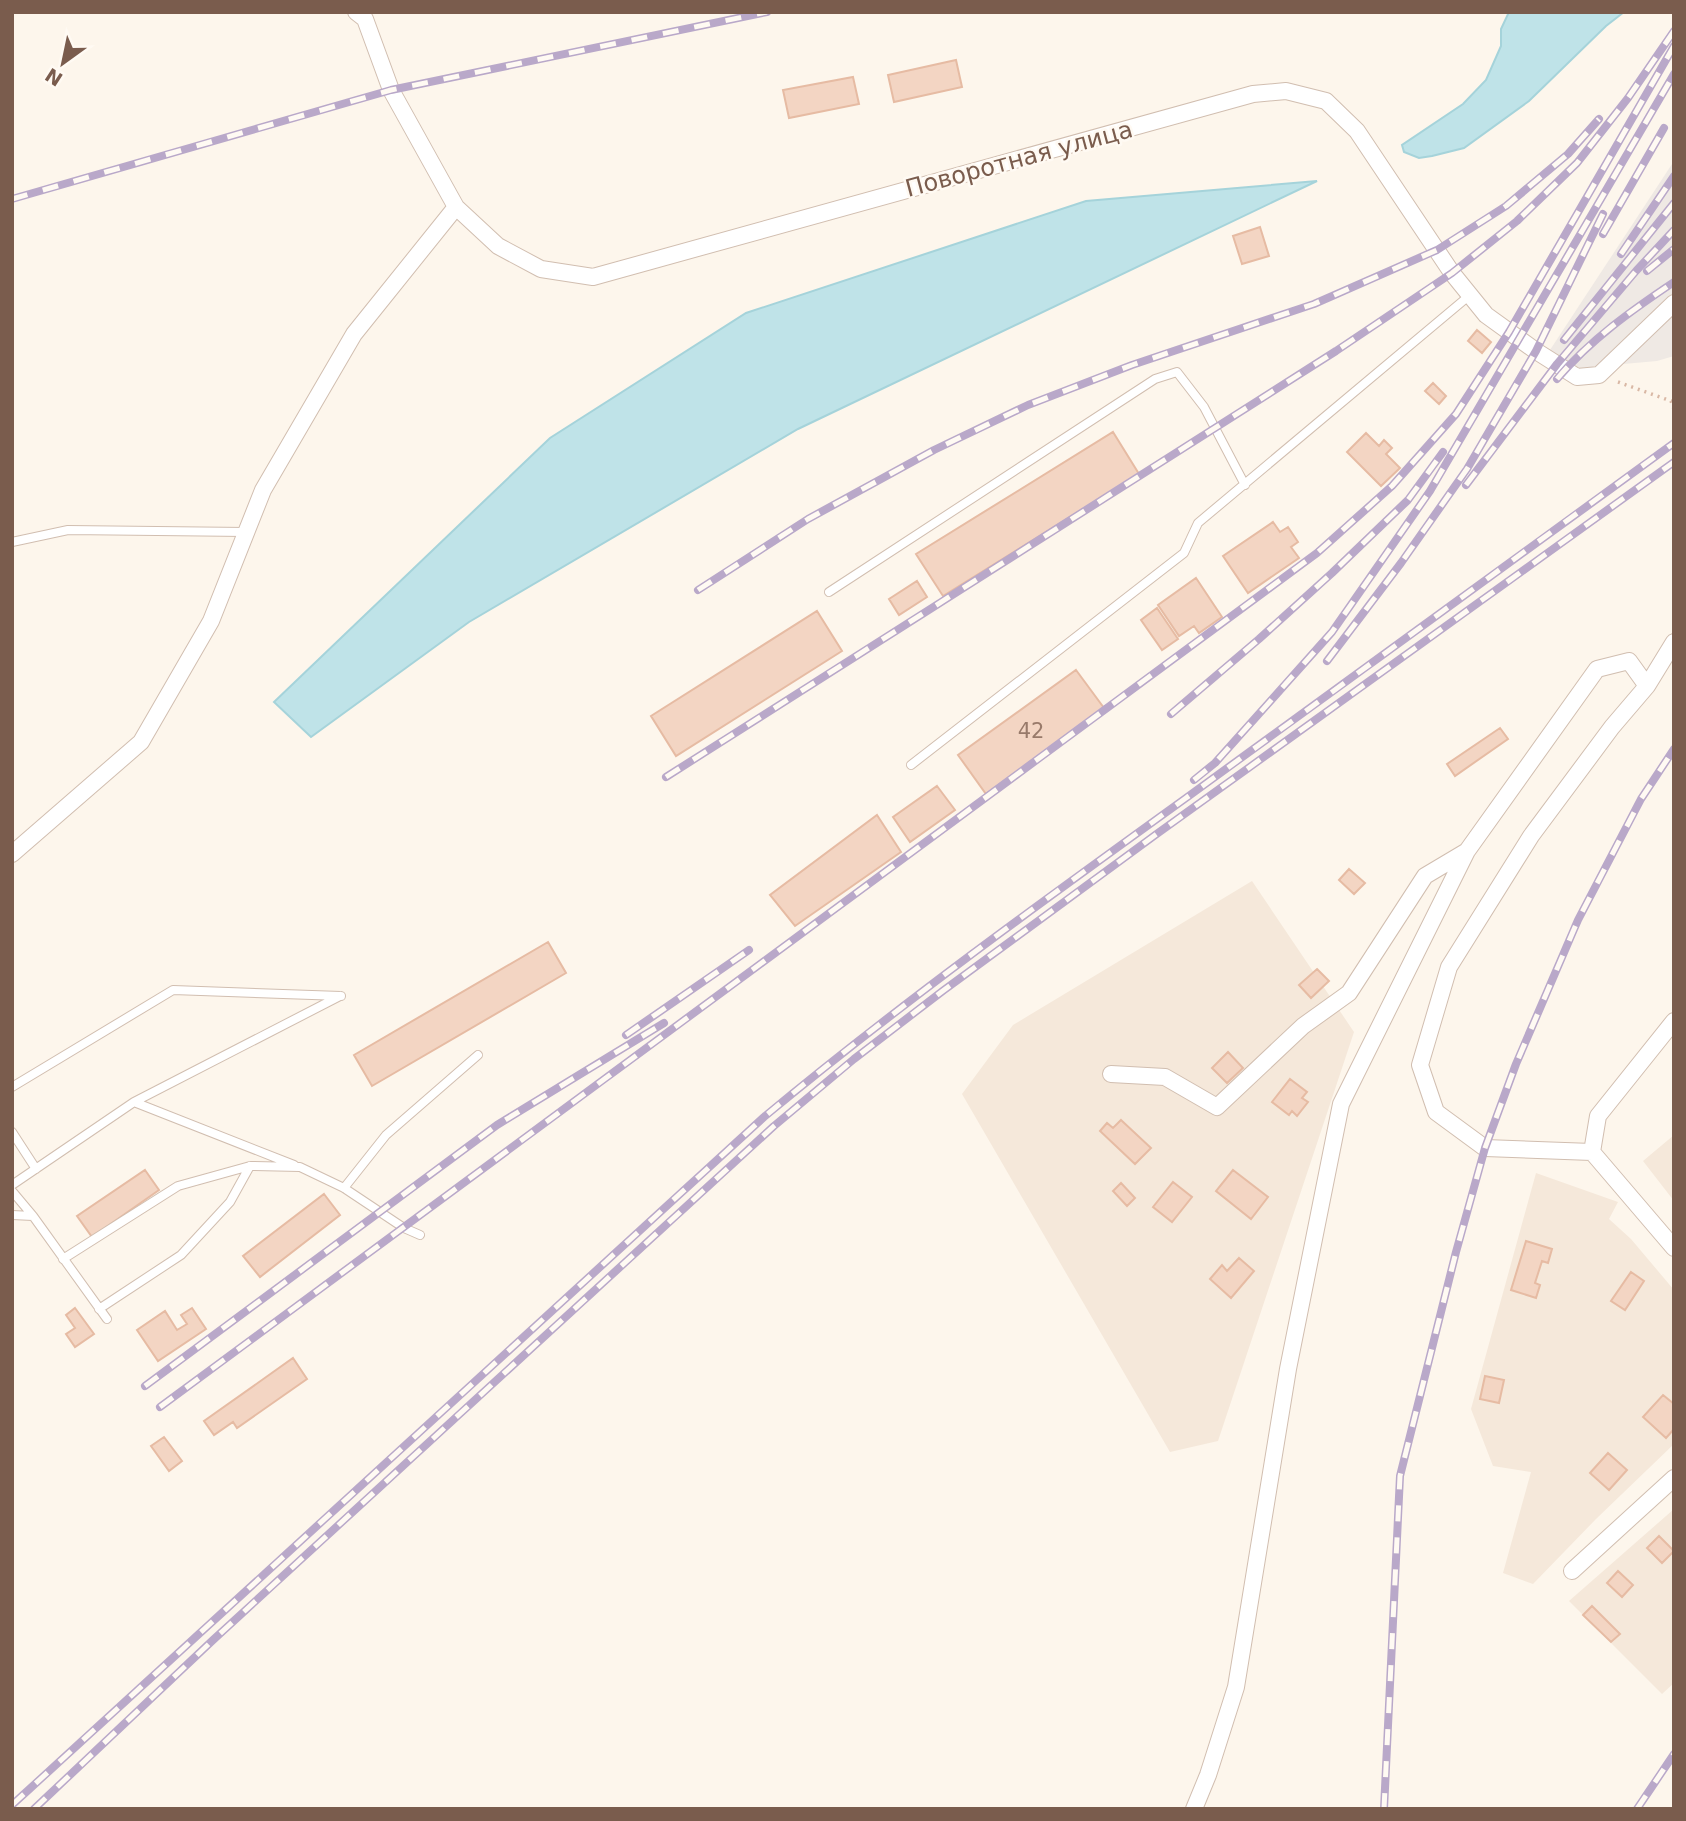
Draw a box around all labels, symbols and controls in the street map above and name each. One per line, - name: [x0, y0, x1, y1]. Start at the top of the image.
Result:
- north arrow: [28, 28, 98, 98]
- text: N: [41, 64, 66, 91]
- street label: Поворотная улица: [902, 115, 1136, 203]
- house number: 42: [1018, 719, 1044, 743]

